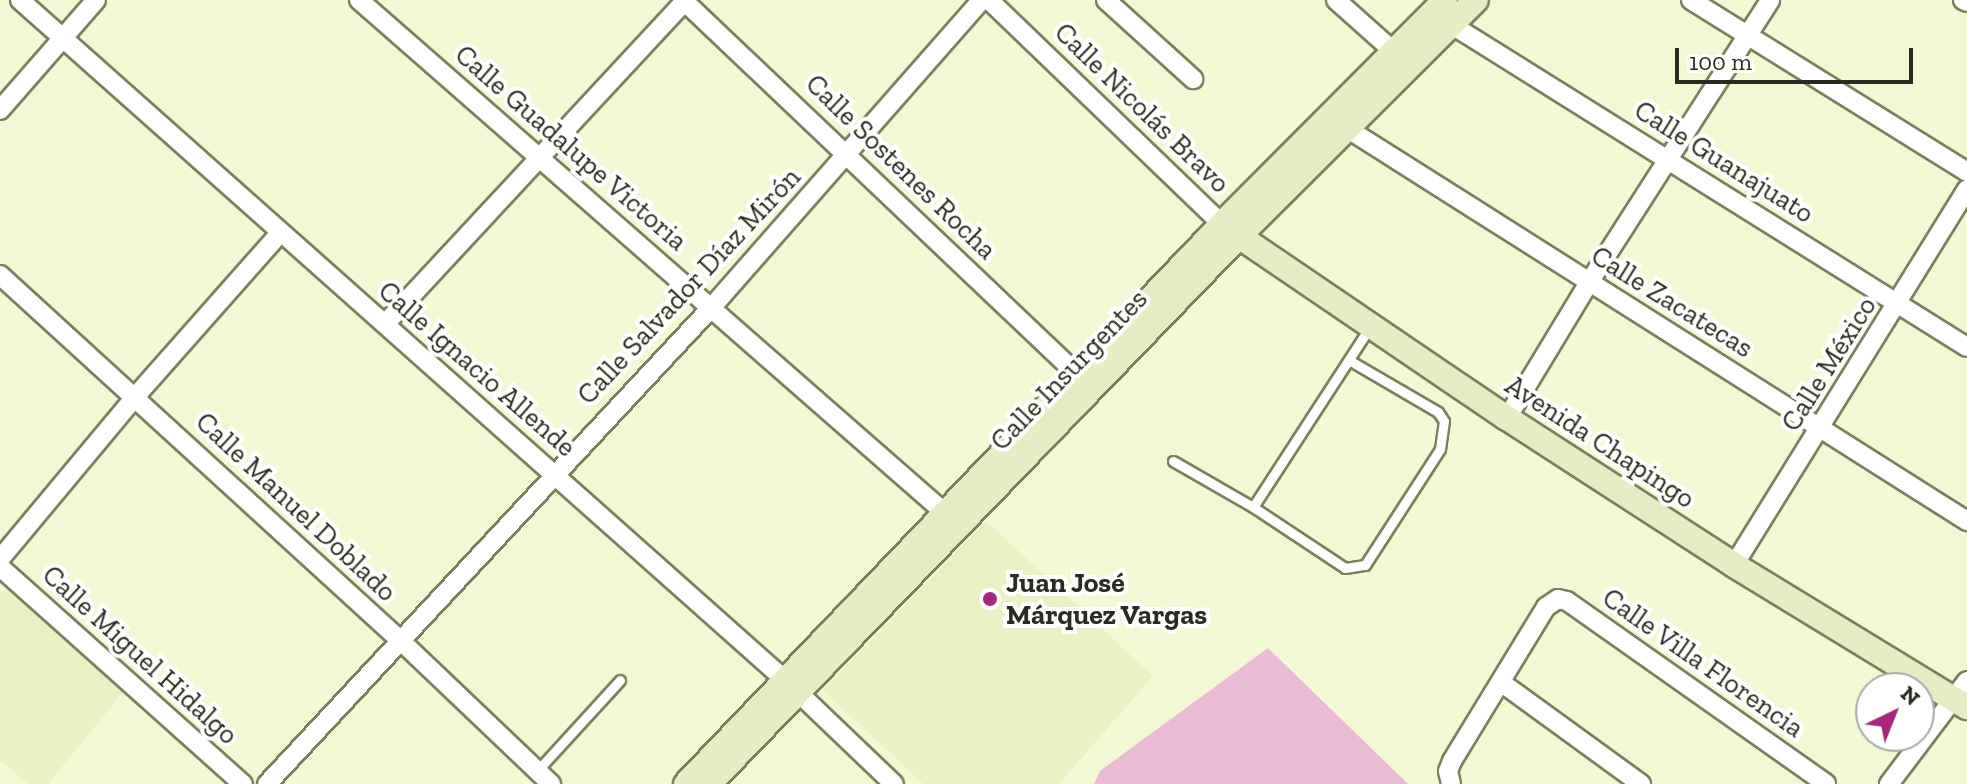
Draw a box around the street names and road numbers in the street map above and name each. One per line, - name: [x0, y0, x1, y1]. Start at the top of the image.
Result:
- street label: Calle Nicolás Bravo: [1047, 16, 1237, 200]
- street label: Calle Guadalupe Victoria: [448, 38, 694, 258]
- street label: Calle Sostenes Rocha: [799, 67, 1003, 267]
- street label: Calle Guanajuato: [1628, 93, 1820, 231]
- street label: Calle Salvador Díaz Mirón: [570, 160, 808, 412]
- street label: Calle Zacatecas: [1585, 239, 1759, 365]
- street label: Calle Ignacio Allende: [371, 274, 583, 464]
- street label: Calle Insurgentes: [984, 282, 1154, 458]
- street label: Calle México: [1774, 290, 1884, 438]
- street label: Avenida Chapingo: [1499, 368, 1701, 516]
- street label: Calle Manuel Doblado: [189, 405, 403, 609]
- street label: Calle Miguel Hidalgo: [35, 558, 245, 752]
- street label: Calle Villa Florencia: [1596, 581, 1810, 745]

